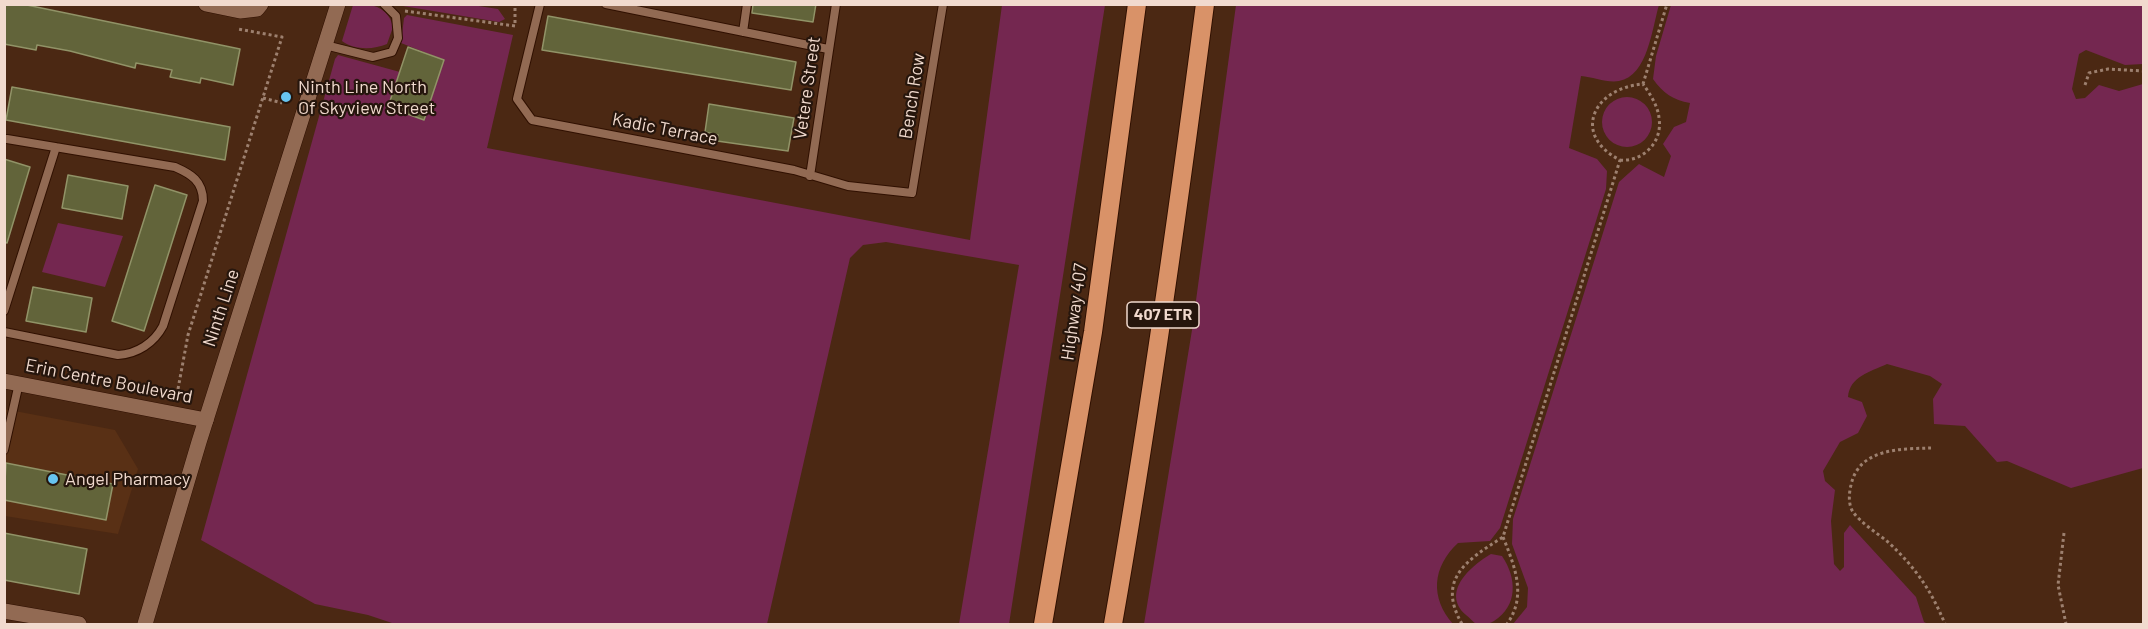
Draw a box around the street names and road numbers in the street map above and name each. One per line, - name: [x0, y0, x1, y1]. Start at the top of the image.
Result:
- street label: Vetere Street: [789, 35, 825, 141]
- street label: Bench Row: [895, 52, 929, 140]
- street label: Kadic Terrace: [610, 108, 720, 150]
- street label: Highway 407: [1056, 262, 1092, 362]
- street label: Ninth Line: [198, 266, 244, 350]
- road number: 407 ETR: [1127, 302, 1199, 328]
- street label: Erin Centre Boulevard: [24, 354, 194, 408]

